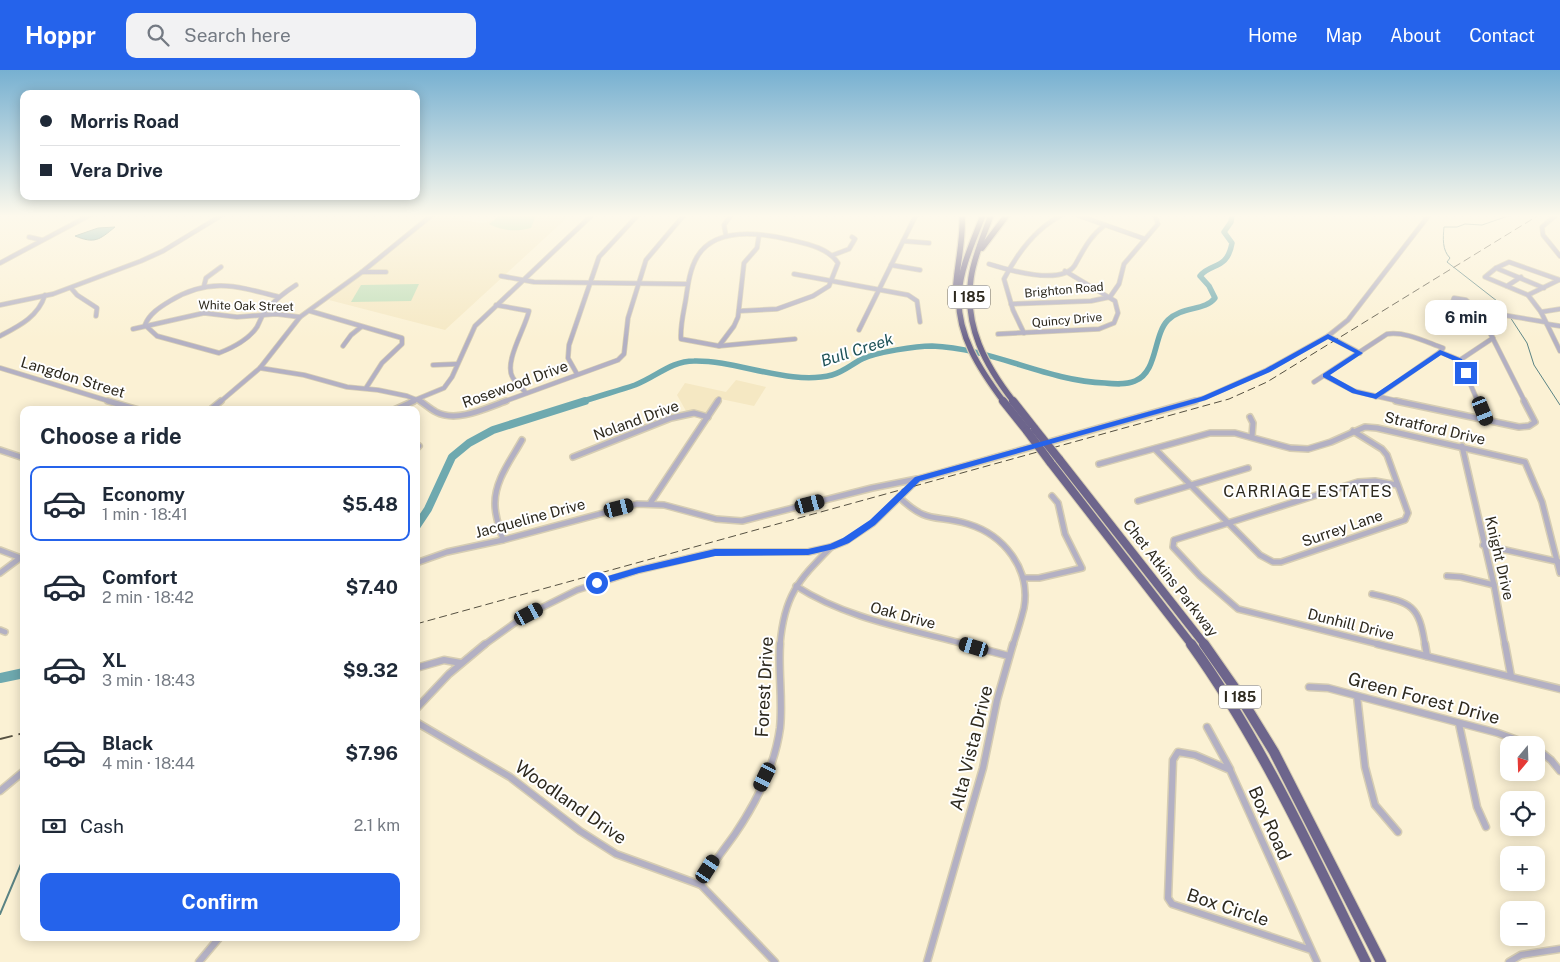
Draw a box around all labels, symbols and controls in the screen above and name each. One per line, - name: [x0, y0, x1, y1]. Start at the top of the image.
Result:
- search box: [126, 13, 476, 58]
- text: Hoppr: [25, 21, 96, 49]
- icon: search: [144, 21, 172, 49]
- text: Search here: [184, 24, 291, 46]
- text: Home: [1248, 25, 1298, 46]
- text: Map: [1326, 25, 1362, 46]
- text: About: [1390, 25, 1441, 46]
- text: Contact: [1469, 25, 1535, 46]
- text: Morris Road: [70, 110, 179, 132]
- text: Vera Drive: [70, 159, 163, 181]
- street label: Brighton Road: [1024, 280, 1104, 300]
- road number: I 185: [948, 286, 990, 308]
- street label: White Oak Street: [198, 298, 294, 314]
- callout: 6 min: [1425, 300, 1507, 336]
- text: 6 min: [1445, 308, 1487, 327]
- street label: Quincy Drive: [1031, 310, 1103, 330]
- water label: Bull Creek: [818, 329, 896, 371]
- street label: Langdon Street: [19, 353, 127, 401]
- street label: Rosewood Drive: [460, 357, 570, 411]
- route end: [1455, 362, 1477, 384]
- car: [1470, 394, 1495, 428]
- street label: Noland Drive: [591, 397, 681, 443]
- street label: Stratford Drive: [1383, 408, 1487, 448]
- text: Choose a ride: [40, 423, 182, 449]
- icon: car: [42, 481, 87, 526]
- district label: CARRIAGE ESTATES: [1223, 482, 1393, 501]
- text: Economy: [102, 483, 185, 505]
- text: $5.48: [342, 493, 398, 515]
- car: [793, 493, 826, 515]
- street label: Jacqueline Drive: [473, 495, 587, 541]
- car: [602, 497, 635, 519]
- text: 1 min · 18:41: [102, 505, 188, 524]
- street label: Surrey Lane: [1299, 506, 1385, 550]
- street label: Knight Drive: [1482, 514, 1518, 602]
- street label: Chet Atkins Parkway: [1120, 516, 1222, 640]
- icon: car: [42, 564, 87, 609]
- text: Comfort: [102, 566, 178, 588]
- route start: [586, 572, 608, 594]
- text: $7.40: [346, 576, 398, 598]
- text: 2 min · 18:42: [102, 588, 194, 607]
- street label: Oak Drive: [868, 598, 938, 632]
- car: [512, 600, 545, 628]
- street label: Dunhill Drive: [1306, 605, 1396, 643]
- car: [957, 635, 990, 659]
- street label: Forest Drive: [751, 636, 777, 738]
- icon: car: [42, 647, 87, 692]
- text: XL: [102, 649, 127, 671]
- text: $9.32: [343, 659, 398, 681]
- street label: Green Forest Drive: [1346, 668, 1502, 728]
- text: 3 min · 18:43: [102, 671, 195, 690]
- street label: Alta Vista Drive: [945, 683, 997, 813]
- road number: I 185: [1219, 686, 1261, 708]
- icon: car: [42, 730, 87, 775]
- text: Black: [102, 732, 153, 754]
- north arrow: [1500, 736, 1545, 781]
- map controls: [1500, 736, 1545, 946]
- text: $7.96: [345, 742, 398, 764]
- text: 4 min · 18:44: [102, 754, 195, 773]
- street label: Woodland Drive: [511, 756, 631, 848]
- car: [751, 760, 778, 794]
- street label: Box Road: [1244, 783, 1296, 863]
- button: locate: [1500, 791, 1545, 836]
- icon: cash: [40, 812, 68, 840]
- text: Cash: [80, 815, 124, 837]
- text: 2.1 km: [354, 816, 400, 835]
- button: +: [1500, 846, 1545, 891]
- car: [693, 852, 722, 886]
- button: Confirm: [40, 873, 400, 931]
- street label: Box Circle: [1184, 884, 1272, 930]
- button: −: [1500, 901, 1545, 946]

